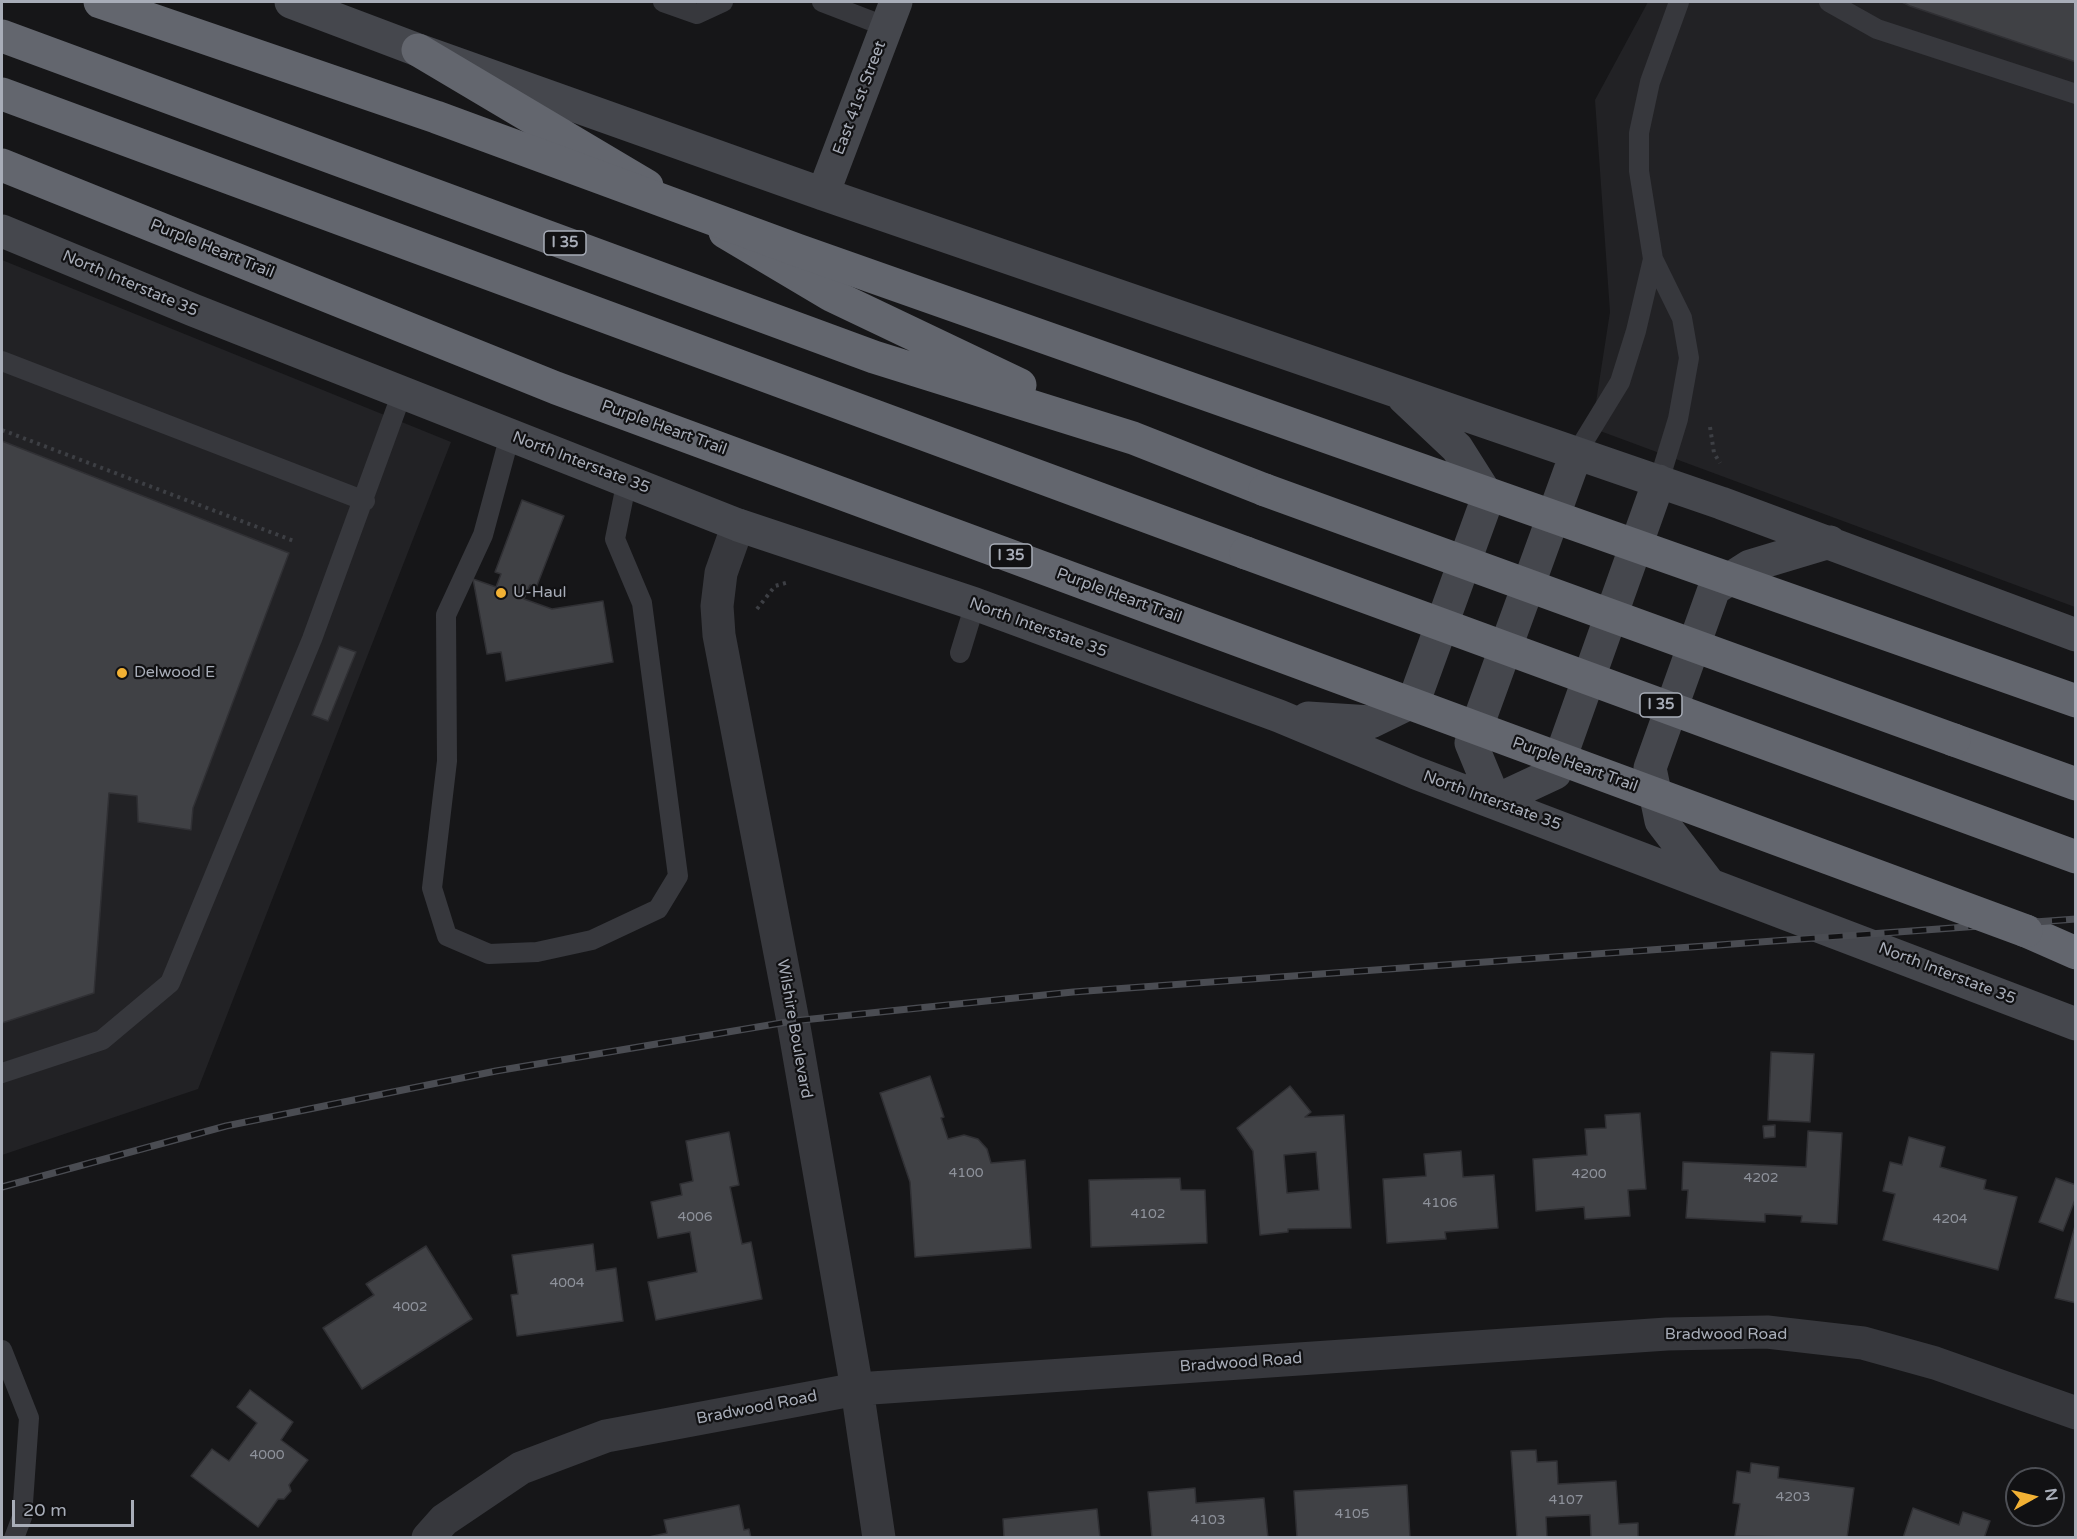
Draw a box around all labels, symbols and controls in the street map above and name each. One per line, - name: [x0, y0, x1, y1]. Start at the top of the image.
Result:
- street label: East 41st Street: [829, 38, 891, 158]
- street label: Purple Heart Trail: [147, 215, 277, 283]
- road number: I 35: [544, 231, 586, 255]
- street label: North Interstate 35: [59, 247, 201, 321]
- street label: Purple Heart Trail: [599, 396, 729, 460]
- street label: North Interstate 35: [510, 428, 652, 498]
- road number: I 35: [990, 544, 1032, 568]
- street label: Purple Heart Trail: [1054, 564, 1184, 628]
- place label: U-Haul: [513, 583, 566, 603]
- marker: U-Haul: [494, 586, 508, 600]
- street label: North Interstate 35: [966, 594, 1110, 662]
- place label: Delwood E: [134, 663, 215, 683]
- marker: Delwood E: [115, 666, 129, 680]
- road number: I 35: [1640, 693, 1682, 717]
- street label: Purple Heart Trail: [1510, 733, 1640, 797]
- street label: North Interstate 35: [1420, 767, 1564, 835]
- street label: North Interstate 35: [1876, 939, 2018, 1009]
- street label: Wilshire Boulevard: [772, 958, 816, 1100]
- house number: 4100: [948, 1165, 984, 1181]
- house number: 4200: [1571, 1166, 1607, 1182]
- house number: 4202: [1743, 1170, 1779, 1186]
- house number: 4106: [1422, 1195, 1458, 1211]
- house number: 4102: [1130, 1206, 1166, 1222]
- house number: 4006: [677, 1209, 713, 1225]
- house number: 4204: [1932, 1211, 1968, 1227]
- house number: 4004: [549, 1275, 585, 1291]
- house number: 4002: [392, 1299, 428, 1315]
- street label: Bradwood Road: [1665, 1325, 1787, 1345]
- street label: Bradwood Road: [1179, 1349, 1303, 1377]
- street label: Bradwood Road: [695, 1387, 819, 1429]
- house number: 4000: [249, 1447, 285, 1463]
- north arrow: [2005, 1467, 2065, 1527]
- text: N: [2040, 1487, 2062, 1503]
- scale bar: [15, 1488, 136, 1526]
- house number: 4203: [1775, 1489, 1811, 1505]
- house number: 4107: [1548, 1492, 1584, 1508]
- text: 20 m: [23, 1499, 67, 1521]
- house number: 4105: [1334, 1506, 1370, 1522]
- house number: 4103: [1190, 1512, 1226, 1528]

